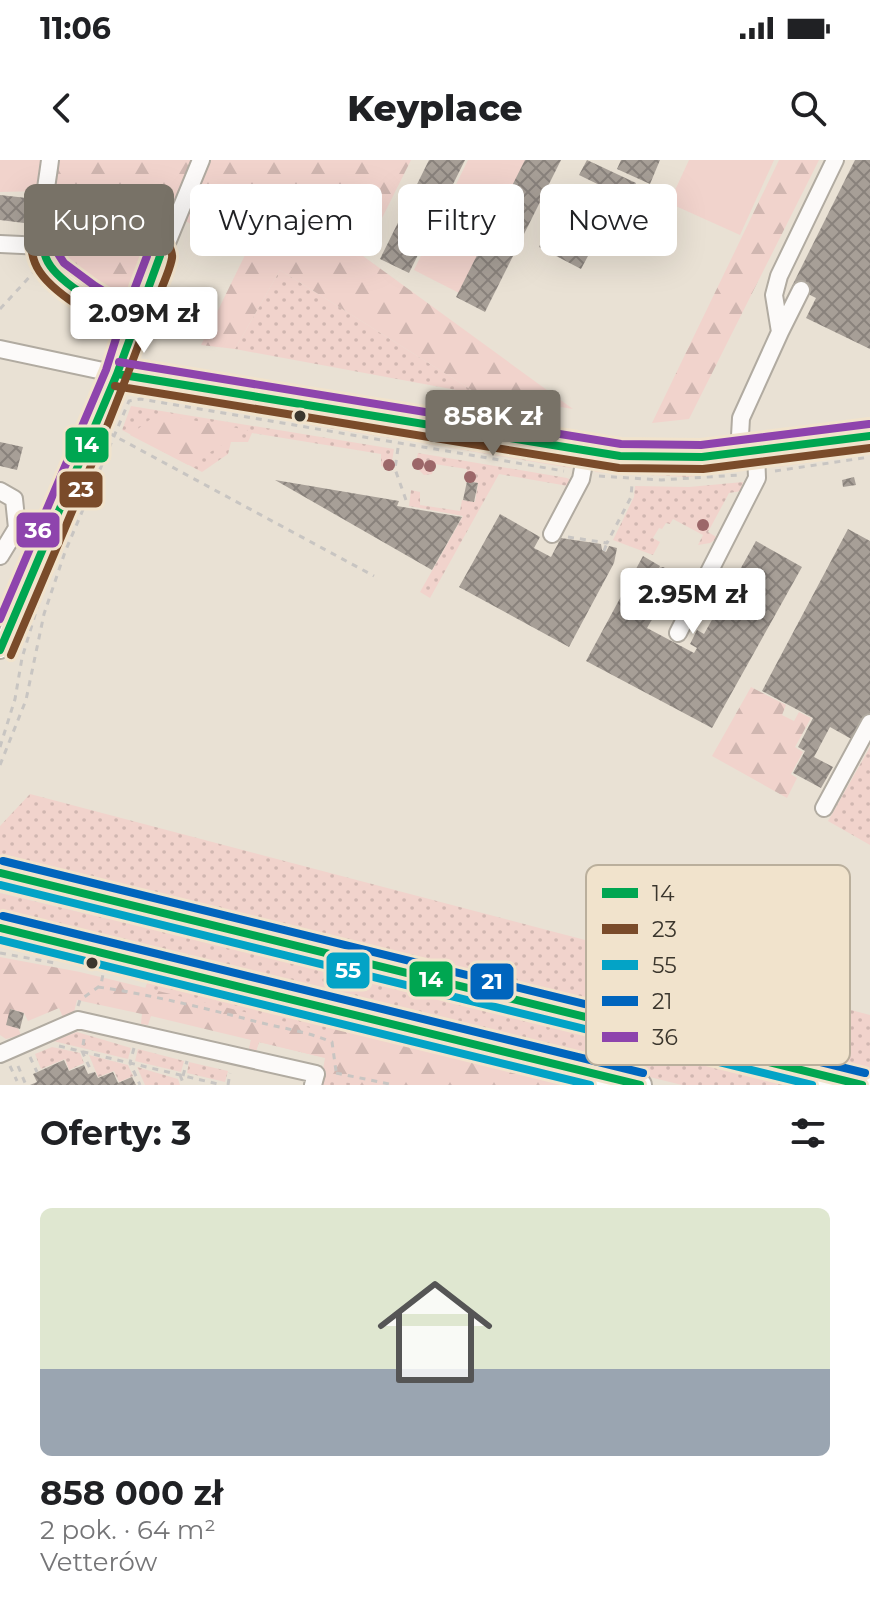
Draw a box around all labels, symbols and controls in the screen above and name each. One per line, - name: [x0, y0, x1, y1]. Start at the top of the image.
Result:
- text: 11:06: [40, 10, 111, 47]
- icon: back: [40, 86, 84, 130]
- text: Keyplace: [347, 86, 523, 130]
- icon: search: [786, 86, 830, 130]
- chip: Kupno: [24, 184, 174, 256]
- chip: Wynajem: [190, 184, 382, 256]
- chip: Filtry: [398, 184, 524, 256]
- chip: Nowe: [540, 184, 677, 256]
- pin: 2.09M zł: [61, 287, 227, 355]
- text: 2.09M zł: [88, 297, 200, 329]
- pin: 858K zł: [419, 390, 567, 458]
- text: 858K zł: [443, 400, 543, 432]
- unlabelled marker: [292, 408, 308, 424]
- line badge: 14: [64, 426, 110, 464]
- text: 14: [75, 431, 99, 458]
- line badge: 23: [58, 470, 104, 509]
- text: 23: [68, 476, 94, 503]
- line badge: 36: [15, 511, 61, 549]
- text: 36: [23, 517, 52, 544]
- pin: 2.95M zł: [610, 568, 776, 636]
- text: 2.95M zł: [638, 578, 748, 610]
- legend: [586, 865, 850, 1065]
- text: 14: [652, 880, 675, 907]
- text: 23: [652, 916, 677, 943]
- line badge: 55: [325, 951, 371, 990]
- text: 55: [652, 952, 677, 979]
- unlabelled marker: [84, 955, 100, 971]
- text: 55: [335, 957, 361, 984]
- line badge: 14: [408, 960, 454, 998]
- line badge: 21: [469, 962, 515, 1001]
- text: 14: [419, 966, 443, 993]
- text: 21: [481, 968, 503, 995]
- text: 21: [652, 988, 672, 1015]
- text: 36: [652, 1024, 678, 1051]
- icon: filters: [786, 1111, 830, 1155]
- text: Oferty: 3: [40, 1112, 191, 1154]
- icon: home: [363, 1260, 507, 1404]
- text: 858 000 zł: [40, 1472, 223, 1514]
- text: 2 pok. · 64 m²: [40, 1514, 216, 1546]
- text: Vetterów: [40, 1546, 157, 1578]

